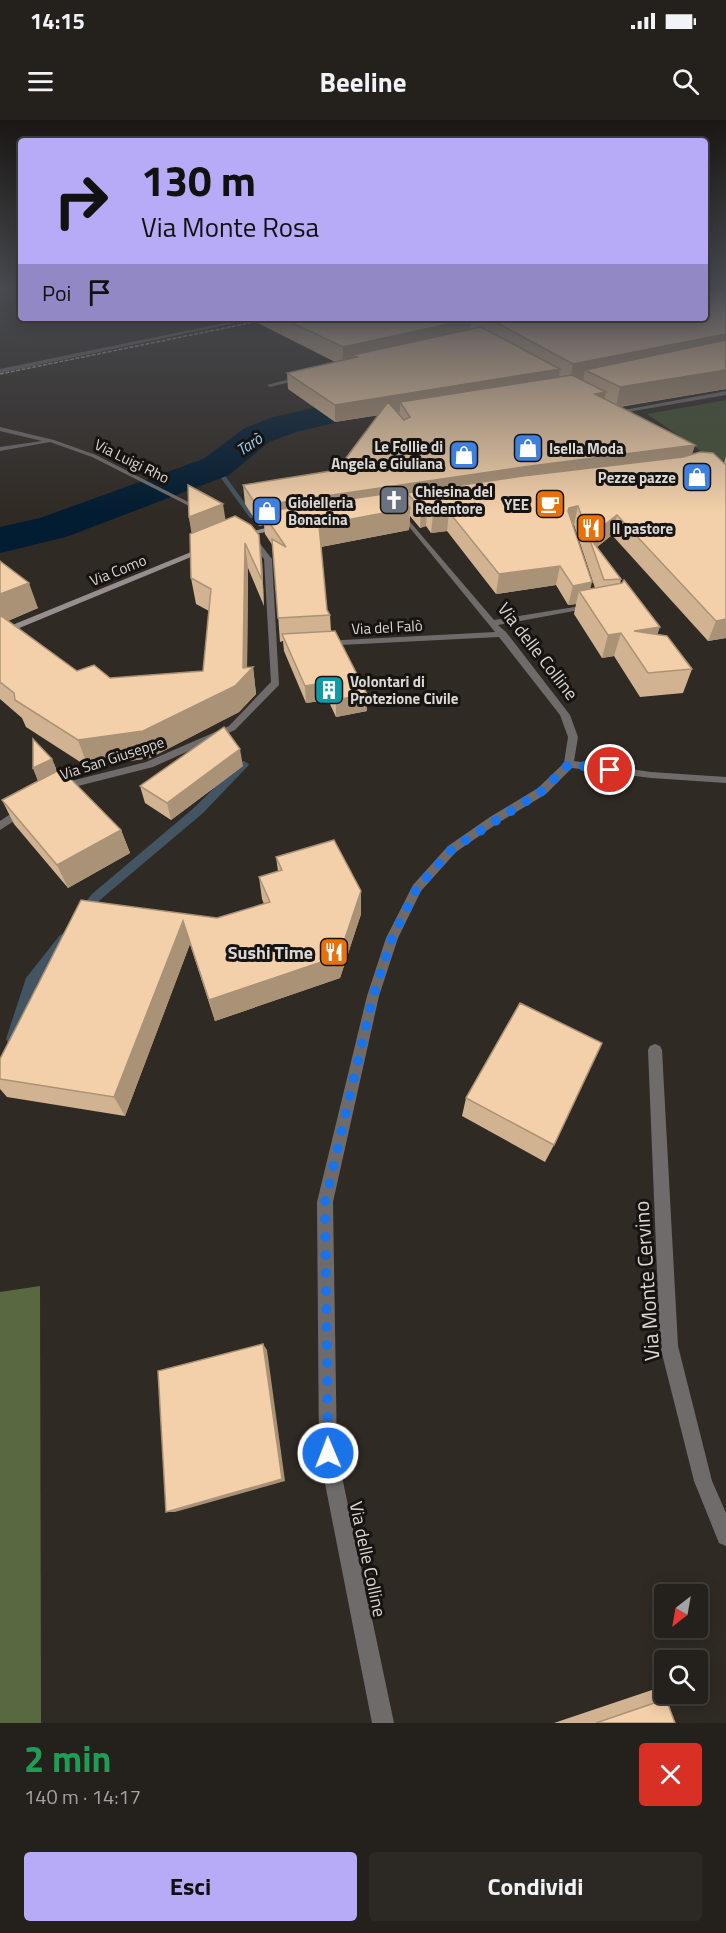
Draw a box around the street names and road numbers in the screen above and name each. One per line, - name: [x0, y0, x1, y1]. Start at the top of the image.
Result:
- street label: Via Luigi Rho: [91, 433, 173, 489]
- street label: Via Como: [86, 548, 150, 592]
- street label: Via delle Colline: [491, 596, 585, 706]
- street label: Via del Falò: [351, 614, 423, 640]
- street label: Via San Giuseppe: [57, 730, 167, 786]
- street label: Via Monte Cervino: [624, 1200, 668, 1362]
- street label: Via delle Colline: [343, 1499, 393, 1619]

